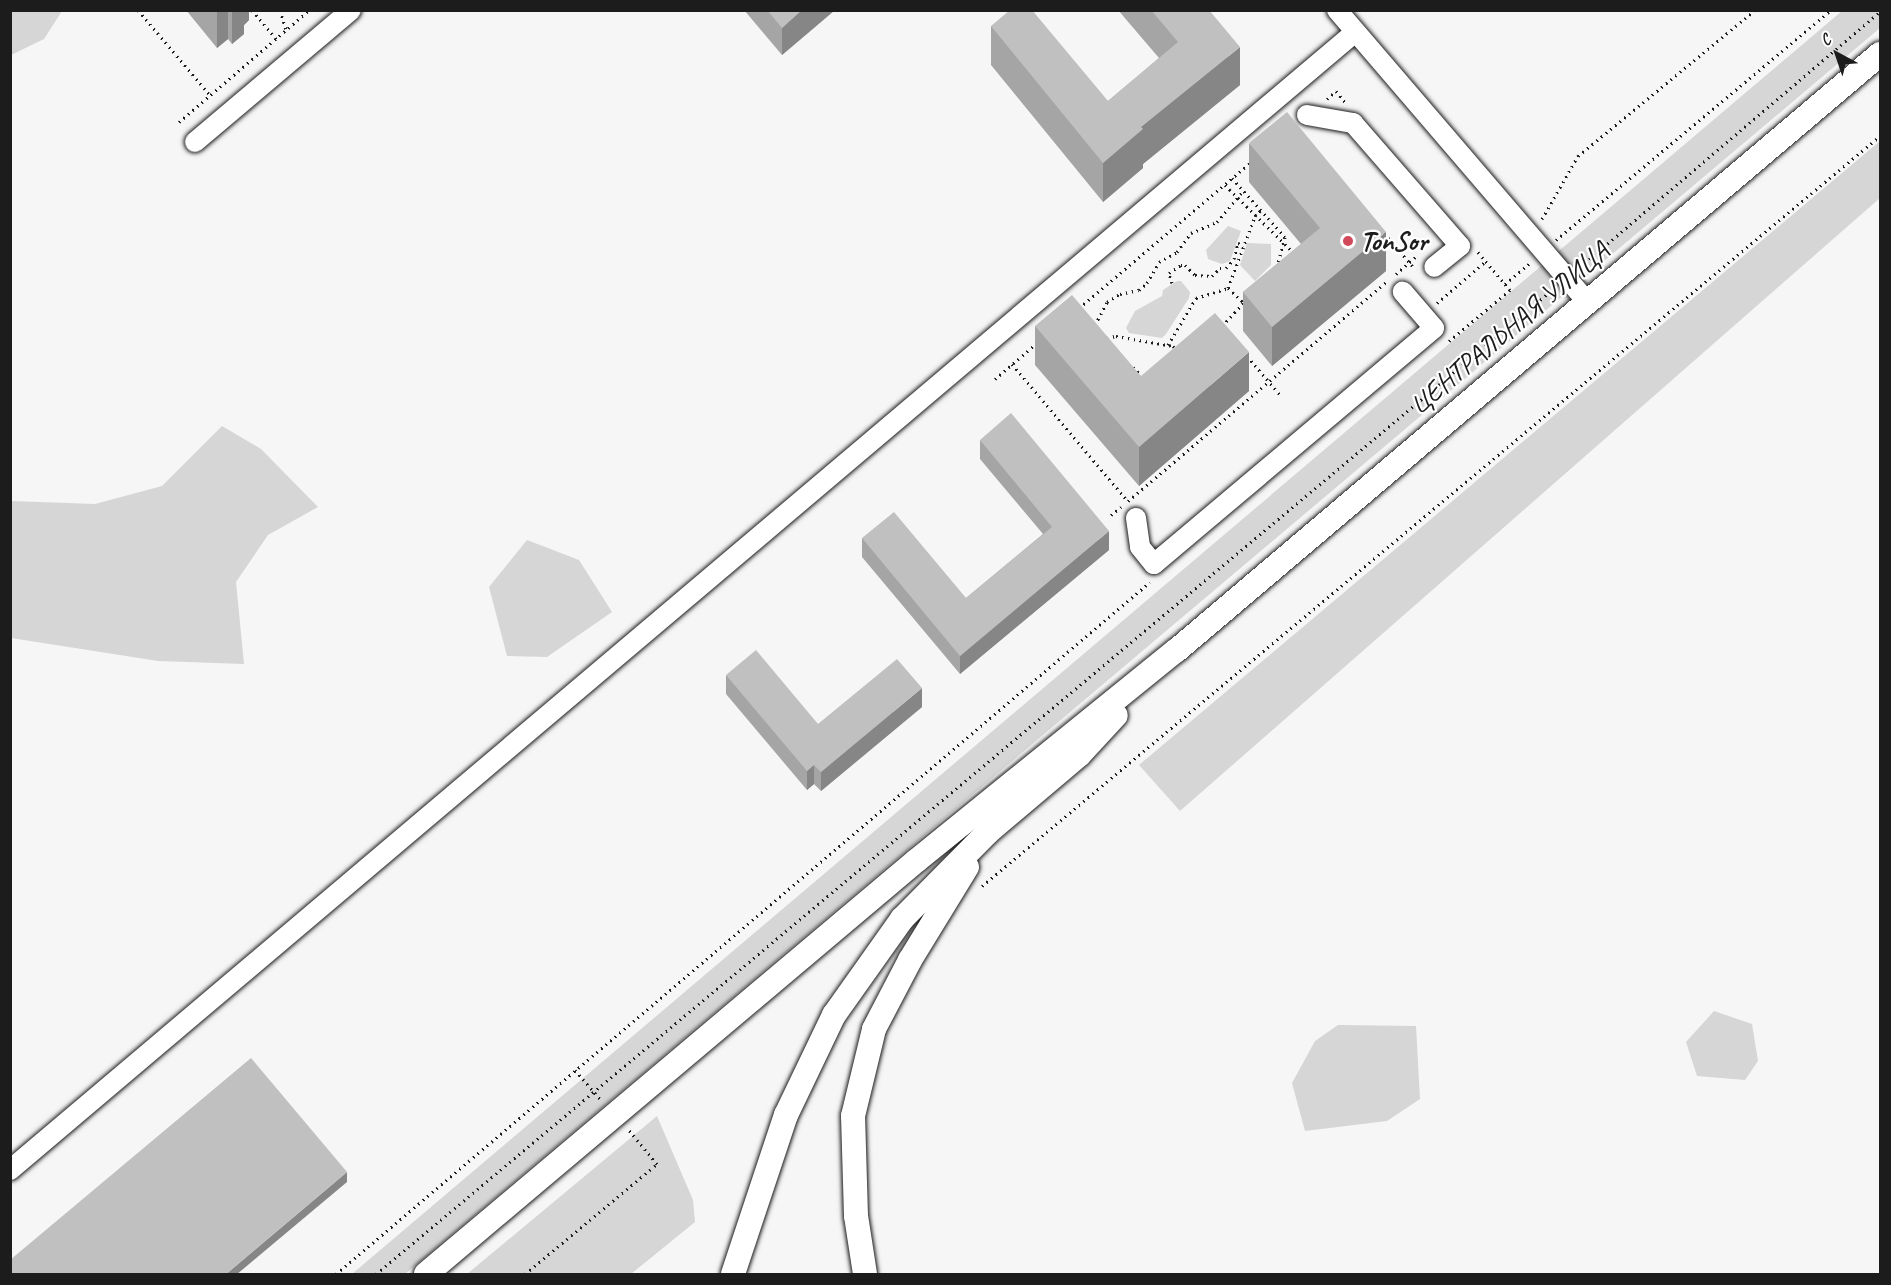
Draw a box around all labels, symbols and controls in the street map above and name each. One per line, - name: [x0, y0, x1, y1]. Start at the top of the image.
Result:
- north arrow: [1807, 24, 1867, 84]
- text: С: [1816, 30, 1835, 50]
- place label: TonSor: [1360, 224, 1427, 258]
- marker: TonSor: [1341, 234, 1355, 248]
- street label: ЦЕНТРАЛЬНАЯ УЛИЦА: [1402, 234, 1616, 422]

